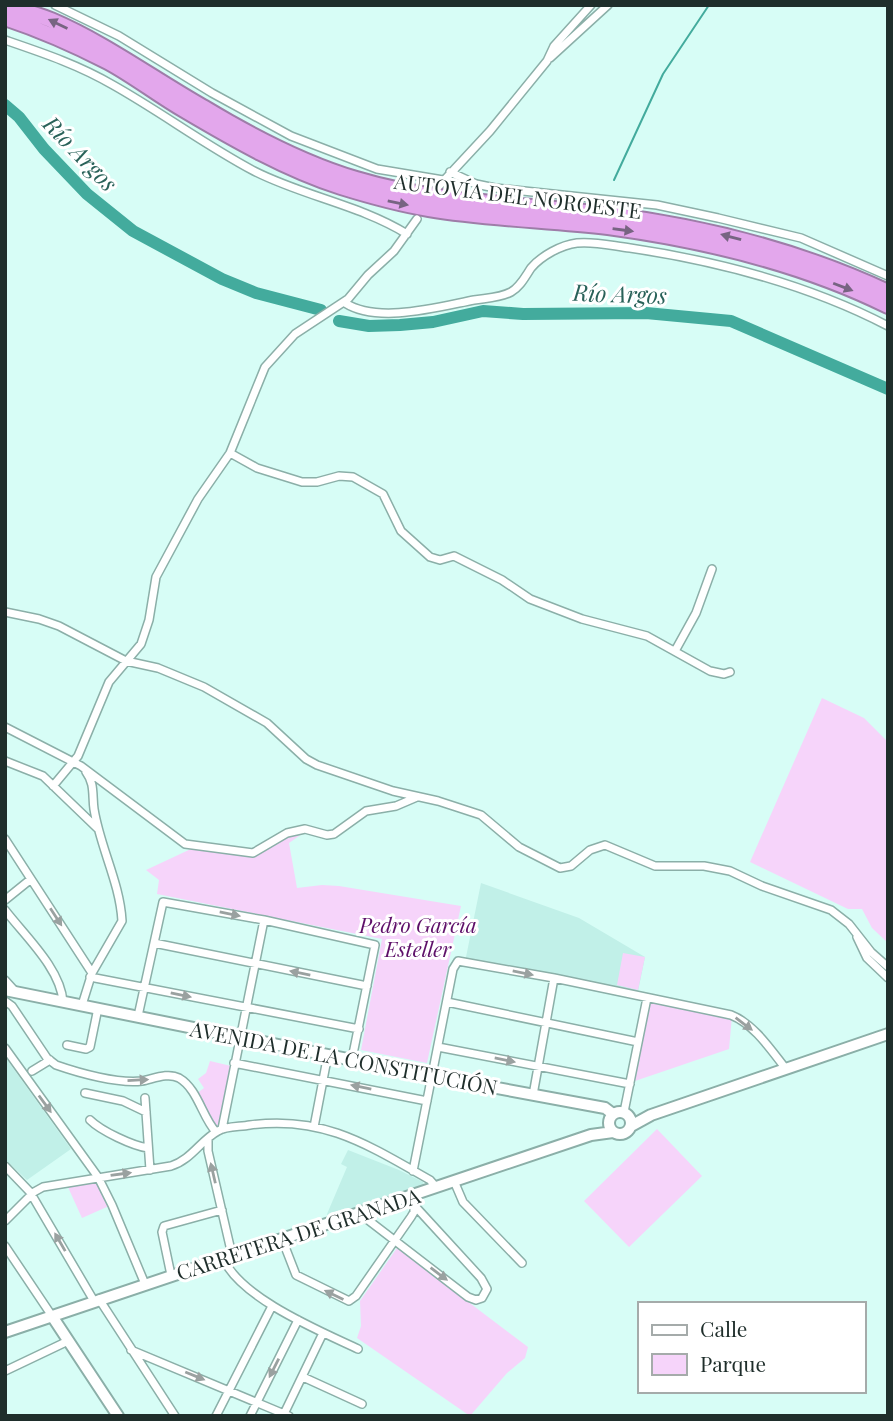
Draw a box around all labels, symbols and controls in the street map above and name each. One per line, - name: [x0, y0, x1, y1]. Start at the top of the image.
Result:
- one-way arrow: [48, 18, 68, 30]
- water label: Río Argos: [37, 108, 125, 198]
- street label: AUTOVÍA DEL NOROESTE: [392, 166, 643, 224]
- one-way arrow: [387, 197, 409, 208]
- one-way arrow: [613, 224, 635, 235]
- one-way arrow: [720, 231, 742, 242]
- water label: Río Argos: [572, 276, 668, 310]
- one-way arrow: [832, 282, 853, 293]
- one-way arrow: [49, 907, 62, 926]
- one-way arrow: [219, 908, 241, 919]
- park label: Pedro García Esteller: [358, 910, 477, 962]
- one-way arrow: [289, 967, 311, 978]
- one-way arrow: [513, 967, 535, 978]
- one-way arrow: [170, 990, 192, 1001]
- street label: AVENIDA DE LA CONSTITUCIÓN: [187, 1013, 500, 1101]
- one-way arrow: [734, 1016, 752, 1031]
- one-way arrow: [494, 1054, 516, 1065]
- one-way arrow: [127, 1074, 149, 1085]
- one-way arrow: [350, 1082, 372, 1093]
- one-way arrow: [38, 1095, 52, 1113]
- one-way arrow: [207, 1162, 218, 1184]
- one-way arrow: [110, 1168, 132, 1179]
- street label: CARRETERA DE GRANADA: [172, 1180, 424, 1286]
- one-way arrow: [54, 1233, 66, 1252]
- one-way arrow: [430, 1267, 448, 1281]
- one-way arrow: [324, 1289, 344, 1300]
- legend: [638, 1302, 865, 1393]
- text: Calle: [700, 1314, 747, 1342]
- text: Parque: [700, 1349, 766, 1377]
- one-way arrow: [268, 1358, 279, 1378]
- one-way arrow: [184, 1371, 205, 1382]

